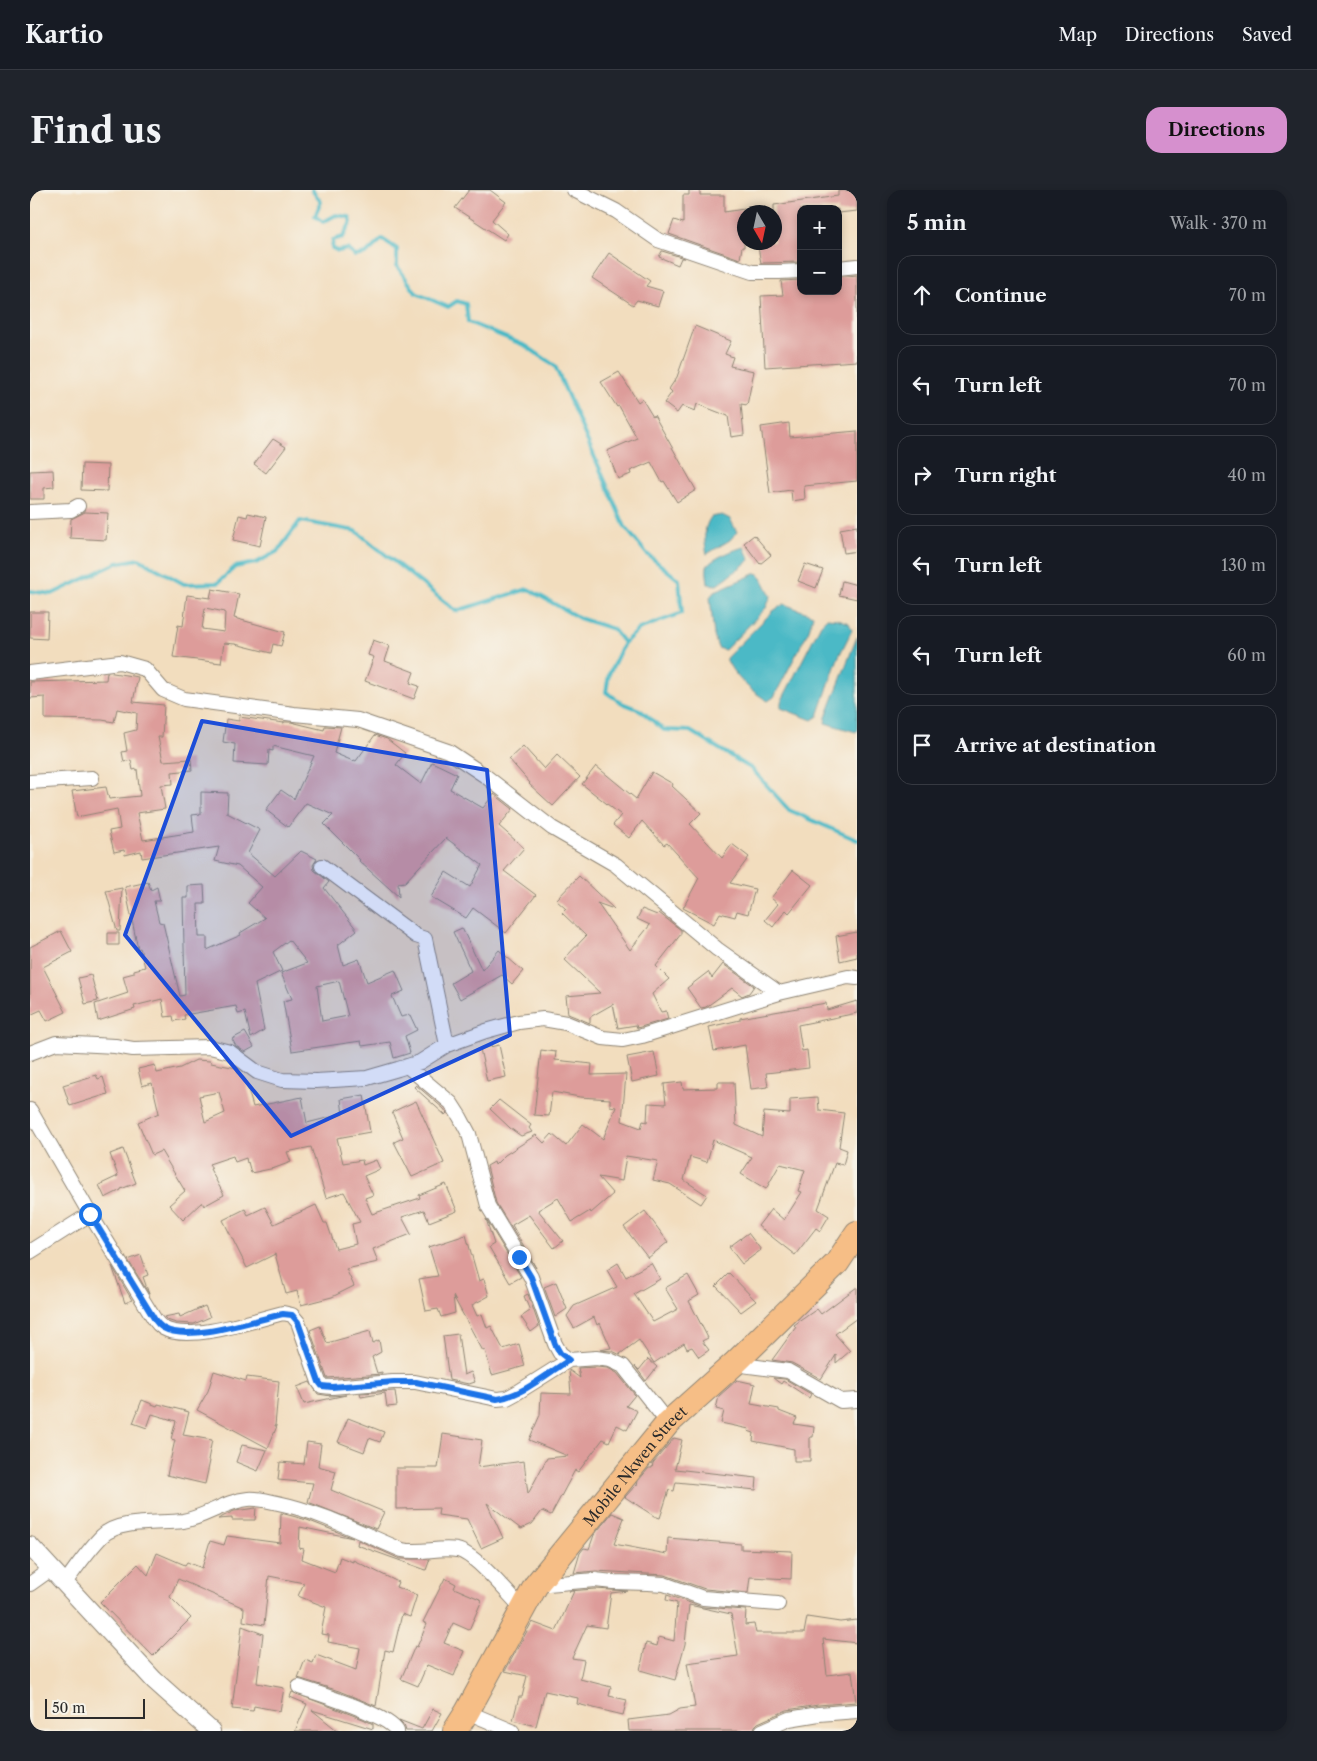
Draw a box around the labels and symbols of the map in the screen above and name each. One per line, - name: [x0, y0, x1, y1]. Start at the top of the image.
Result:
- north arrow: [737, 205, 782, 250]
- route start: [79, 1203, 102, 1226]
- route end: [508, 1246, 531, 1269]
- street label: Mobile Nkwen Street: [579, 1401, 691, 1530]
- scale bar: [45, 1696, 145, 1719]

